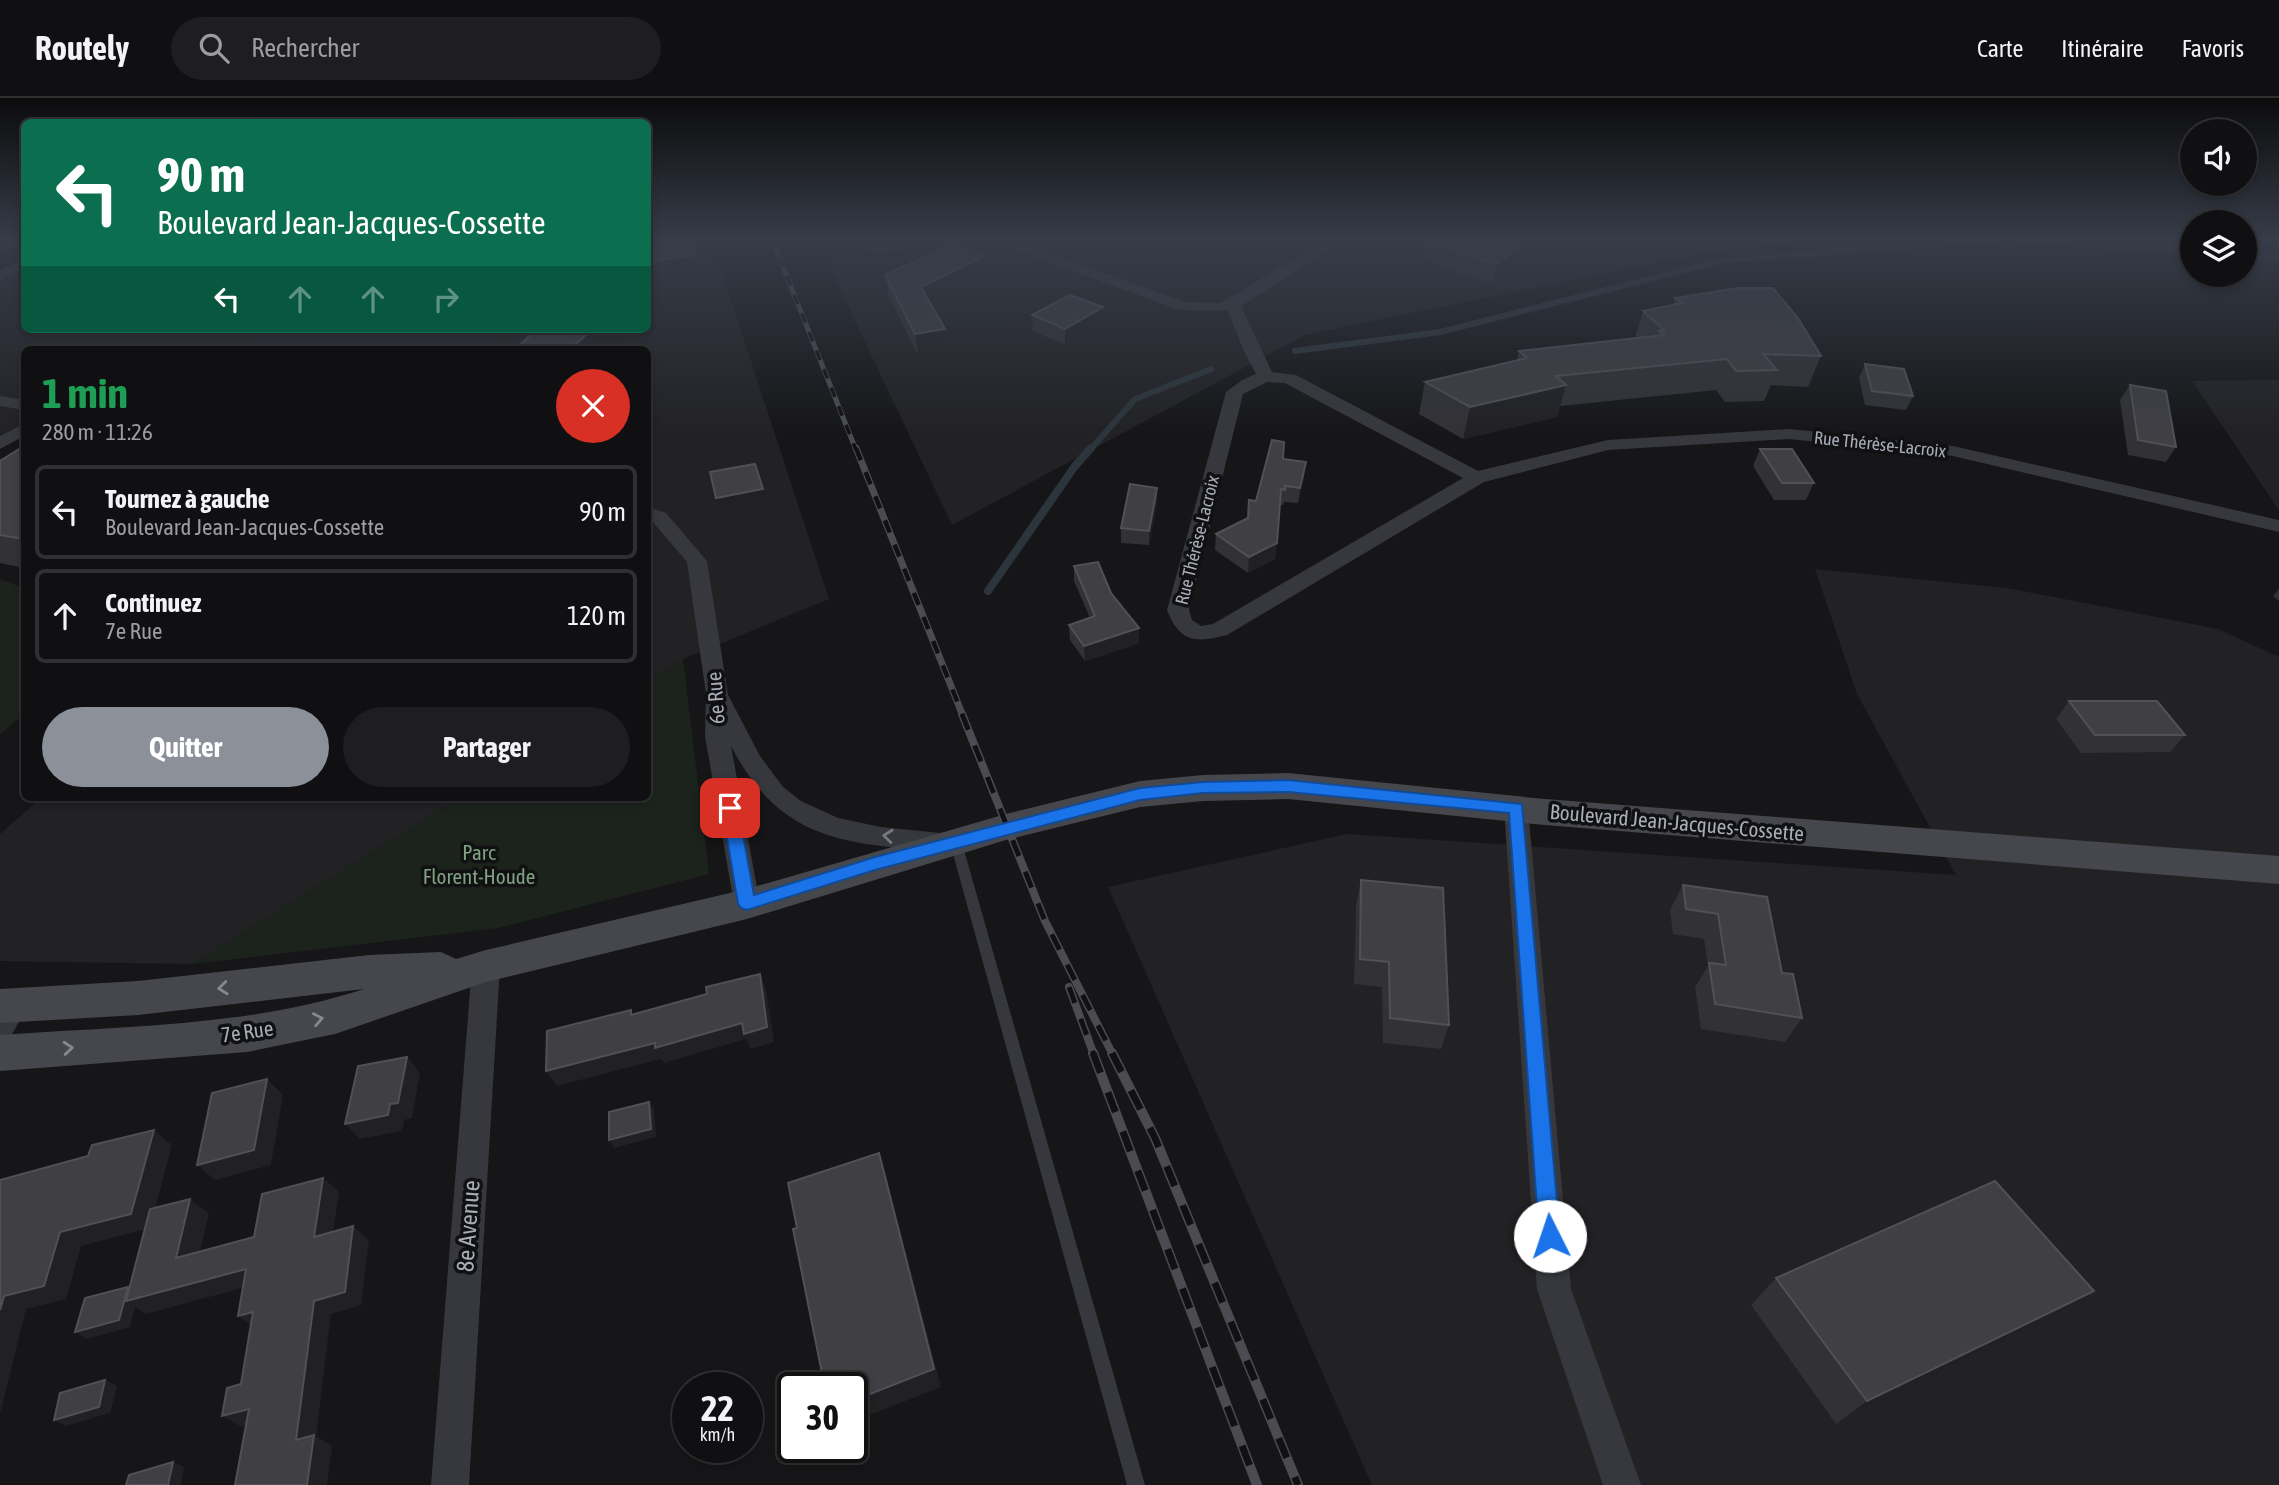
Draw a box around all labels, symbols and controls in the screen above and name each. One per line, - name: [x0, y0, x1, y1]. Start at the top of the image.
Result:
- search box: [171, 17, 661, 80]
- text: Routely: [35, 29, 129, 67]
- icon: search: [195, 29, 233, 67]
- text: Rechercher: [251, 33, 359, 63]
- text: Carte: [1977, 35, 2023, 62]
- text: Itinéraire: [2061, 35, 2144, 62]
- text: Favoris: [2182, 35, 2244, 62]
- map controls: [2180, 119, 2257, 287]
- button: sound: [2180, 119, 2257, 196]
- text: 90 m: [157, 146, 245, 202]
- icon: left: [42, 147, 133, 238]
- text: Boulevard Jean-Jacques-Cossette: [157, 204, 546, 241]
- button: layers: [2180, 210, 2257, 287]
- icon: left: [208, 280, 246, 318]
- icon: ahead: [281, 280, 319, 318]
- icon: ahead: [354, 280, 392, 318]
- icon: right: [427, 280, 465, 318]
- text: 1 min: [42, 369, 128, 417]
- button: close: [556, 369, 630, 443]
- text: 280 m · 11:26: [42, 419, 153, 445]
- street label: Rue Thérèse-Lacroix: [1813, 427, 1947, 461]
- street label: Rue Thérèse-Lacroix: [1171, 473, 1223, 607]
- text: Tournez à gauche: [105, 484, 270, 514]
- icon: left: [46, 493, 84, 531]
- text: 90 m: [579, 497, 626, 527]
- text: Boulevard Jean-Jacques-Cossette: [105, 514, 384, 540]
- text: Continuez: [105, 588, 201, 618]
- icon: ahead: [46, 597, 84, 635]
- text: 120 m: [567, 601, 626, 631]
- text: 7e Rue: [105, 618, 162, 644]
- street label: 6e Rue: [701, 671, 729, 725]
- button: Quitter: [42, 707, 329, 787]
- button: Partager: [343, 707, 630, 787]
- pin: [700, 778, 760, 838]
- icon: arrive: [711, 789, 749, 827]
- street label: Boulevard Jean-Jacques-Cossette: [1549, 799, 1805, 845]
- one-way arrow: [882, 828, 893, 843]
- park label: Parc Florent-Houde: [423, 840, 535, 888]
- one-way arrow: [217, 981, 229, 996]
- one-way arrow: [312, 1013, 324, 1028]
- street label: 7e Rue: [219, 1015, 275, 1047]
- one-way arrow: [63, 1041, 74, 1056]
- street label: 8e Avenue: [451, 1179, 485, 1273]
- position arrow: [1513, 1199, 1587, 1273]
- speed limit sign: 30: [777, 1372, 868, 1463]
- text: 22: [701, 1388, 734, 1428]
- text: km/h: [700, 1424, 735, 1445]

